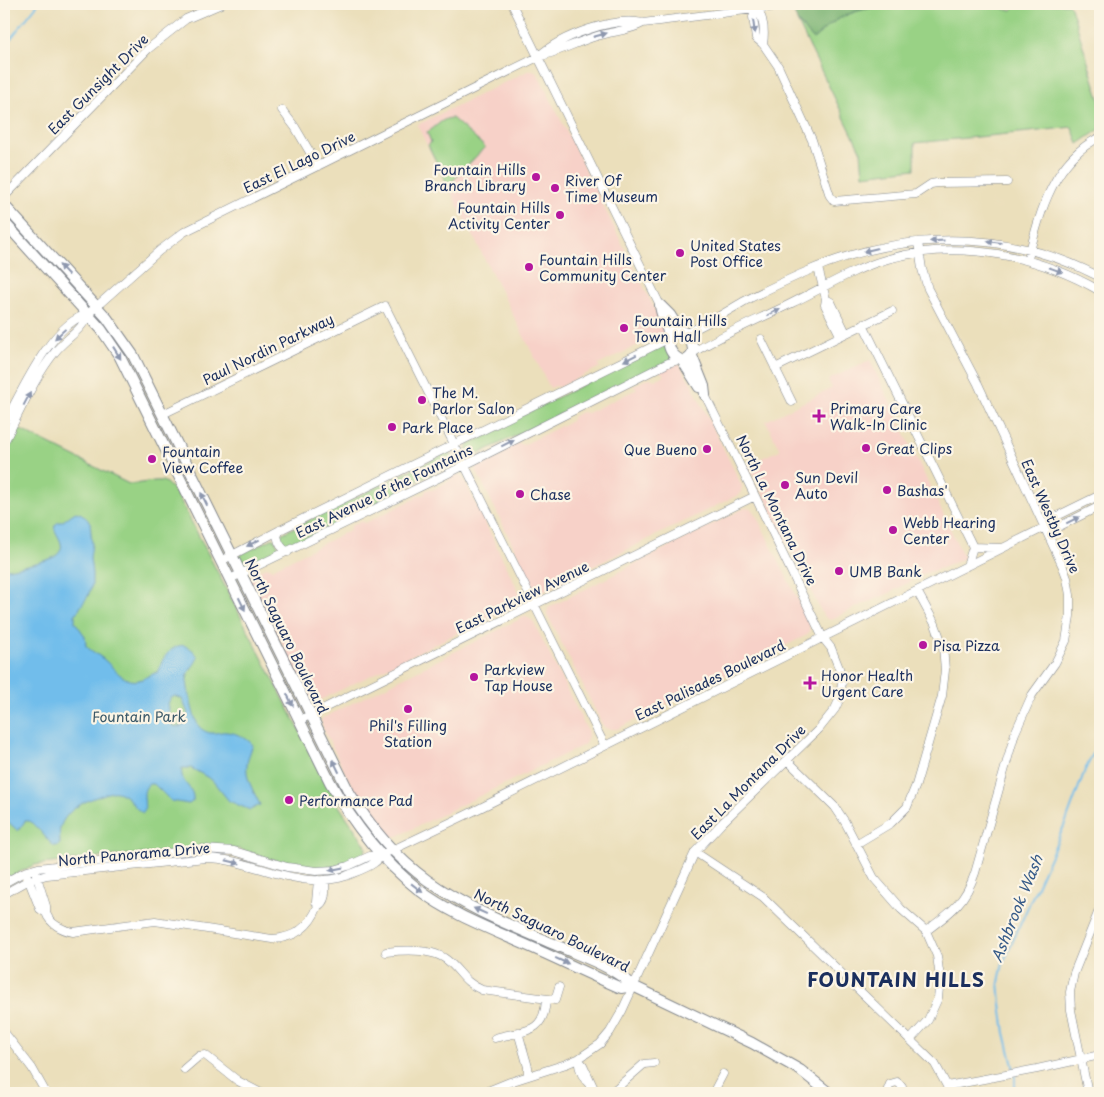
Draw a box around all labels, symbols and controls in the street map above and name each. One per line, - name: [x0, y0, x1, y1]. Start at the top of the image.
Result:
- one-way arrow: [750, 20, 758, 36]
- street label: East Gunsight Drive: [43, 29, 153, 139]
- one-way arrow: [593, 31, 608, 39]
- street label: East El Lago Drive: [239, 126, 359, 198]
- place label: Fountain Hills Branch Library: [424, 159, 526, 196]
- place label: River Of Time Museum: [565, 170, 658, 207]
- marker: Fountain Hills Branch Library: [530, 171, 542, 183]
- marker: River Of Time Museum: [549, 182, 561, 194]
- place label: Fountain Hills Activity Center: [448, 197, 550, 234]
- marker: Fountain Hills Activity Center: [554, 209, 566, 221]
- place label: United States Post Office: [690, 235, 781, 272]
- one-way arrow: [929, 237, 945, 245]
- one-way arrow: [985, 238, 1001, 246]
- marker: United States Post Office: [674, 247, 686, 259]
- one-way arrow: [863, 247, 878, 255]
- place label: Fountain Hills Community Center: [539, 249, 667, 286]
- marker: Fountain Hills Community Center: [523, 261, 535, 273]
- one-way arrow: [58, 265, 70, 277]
- one-way arrow: [1049, 266, 1064, 274]
- street label: Paul Nordin Parkway: [199, 308, 337, 390]
- one-way arrow: [766, 308, 781, 316]
- place label: Fountain Hills Town Hall: [634, 310, 727, 347]
- marker: Fountain Hills Town Hall: [618, 322, 630, 334]
- one-way arrow: [55, 328, 67, 340]
- one-way arrow: [112, 347, 122, 360]
- one-way arrow: [623, 354, 637, 362]
- place label: The M. Parlor Salon: [432, 382, 515, 419]
- one-way arrow: [23, 391, 31, 406]
- marker: The M. Parlor Salon: [416, 394, 428, 406]
- place label: Primary Care Walk-In Clinic: [830, 398, 927, 435]
- marker: Primary Care Walk-In Clinic: [812, 409, 826, 423]
- place label: Park Place: [402, 417, 473, 438]
- marker: Park Place: [386, 421, 398, 433]
- street label: North La Montana Drive: [731, 431, 823, 589]
- place label: Great Clips: [876, 438, 952, 459]
- street label: East Avenue of the Fountains: [292, 439, 476, 543]
- one-way arrow: [501, 439, 515, 447]
- place label: Que Bueno: [624, 439, 697, 460]
- place label: Fountain View Coffee: [162, 441, 243, 478]
- marker: Great Clips: [860, 442, 872, 454]
- marker: Que Bueno: [701, 443, 713, 455]
- marker: Fountain View Coffee: [146, 453, 158, 465]
- street label: East Westby Drive: [1016, 455, 1086, 577]
- place label: Sun Devil Auto: [795, 467, 858, 504]
- marker: Sun Devil Auto: [779, 479, 791, 491]
- place label: Bashas': [897, 480, 948, 501]
- place label: Chase: [530, 484, 571, 505]
- marker: Bashas': [881, 484, 893, 496]
- marker: Chase: [514, 488, 526, 500]
- one-way arrow: [200, 492, 208, 506]
- place label: Webb Hearing Center: [903, 512, 996, 549]
- one-way arrow: [1066, 516, 1081, 524]
- marker: Webb Hearing Center: [887, 524, 899, 536]
- one-way arrow: [246, 539, 261, 547]
- street label: North Saguaro Boulevard: [240, 555, 334, 718]
- street label: East Parkview Avenue: [452, 555, 593, 638]
- place label: UMB Bank: [849, 561, 922, 582]
- marker: UMB Bank: [833, 565, 845, 577]
- one-way arrow: [238, 597, 246, 612]
- street label: East Palisades Boulevard: [631, 634, 789, 726]
- place label: Pisa Pizza: [933, 635, 1000, 656]
- marker: Pisa Pizza: [917, 639, 929, 651]
- place label: Parkview Tap House: [484, 659, 553, 696]
- place label: Honor Health Urgent Care: [821, 665, 913, 702]
- marker: Parkview Tap House: [468, 671, 480, 683]
- marker: Honor Health Urgent Care: [803, 676, 817, 690]
- one-way arrow: [286, 693, 294, 708]
- marker: Phil's Filling Station: [402, 703, 414, 715]
- park label: Fountain Park: [92, 706, 186, 727]
- place label: Phil's Filling Station: [369, 715, 447, 752]
- street label: East La Montana Drive: [686, 720, 810, 844]
- one-way arrow: [332, 759, 340, 773]
- place label: Performance Pad: [299, 790, 413, 811]
- marker: Performance Pad: [283, 794, 295, 806]
- street label: North Panorama Drive: [57, 837, 211, 871]
- water label: Ashbrook Wash: [984, 851, 1048, 965]
- one-way arrow: [226, 858, 241, 866]
- one-way arrow: [328, 865, 343, 873]
- one-way arrow: [410, 883, 424, 893]
- street label: North Saguaro Boulevard: [471, 883, 634, 977]
- one-way arrow: [473, 906, 487, 914]
- one-way arrow: [555, 957, 569, 965]
- district label: FOUNTAIN HILLS: [807, 965, 985, 993]

